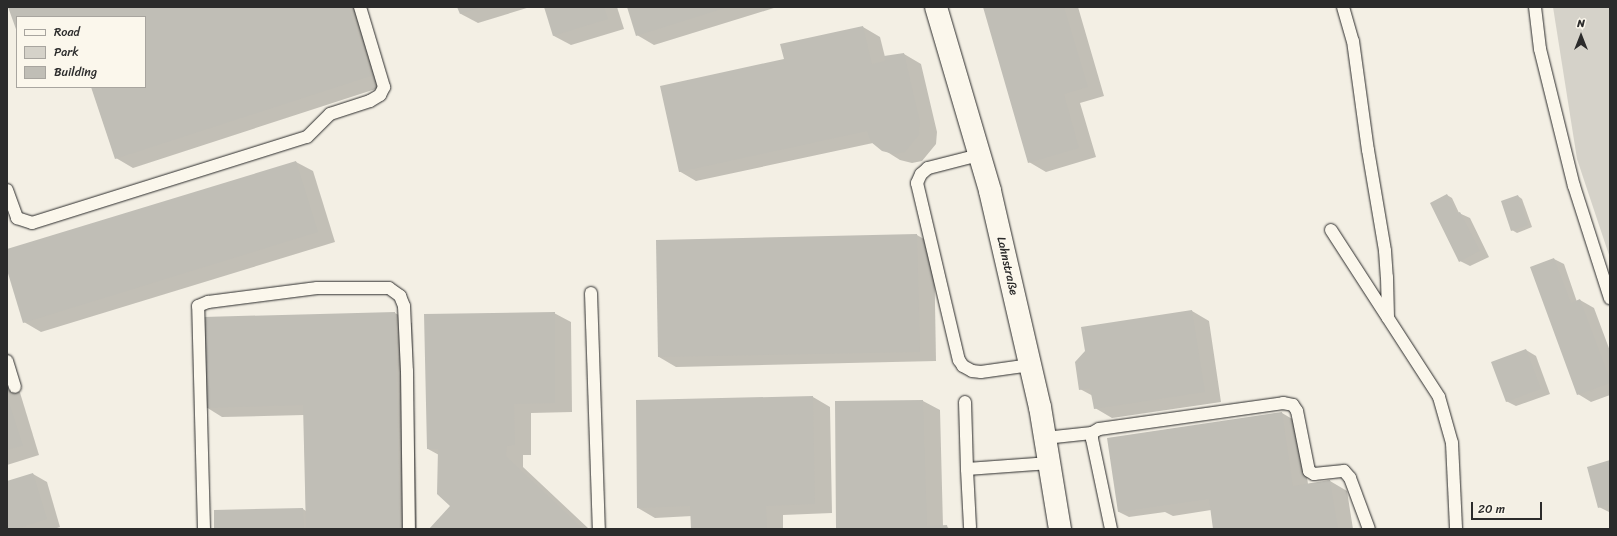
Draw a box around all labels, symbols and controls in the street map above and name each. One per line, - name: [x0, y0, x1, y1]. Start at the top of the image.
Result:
- text: N: [1577, 14, 1585, 33]
- legend: [16, 16, 146, 88]
- north arrow: [1561, 16, 1601, 56]
- text: Road: [54, 21, 80, 43]
- text: Park: [54, 41, 79, 63]
- text: Building: [54, 61, 97, 83]
- street label: Lahnstraße: [993, 235, 1021, 297]
- scale bar: [1473, 494, 1544, 520]
- text: 20 m: [1478, 498, 1505, 520]

